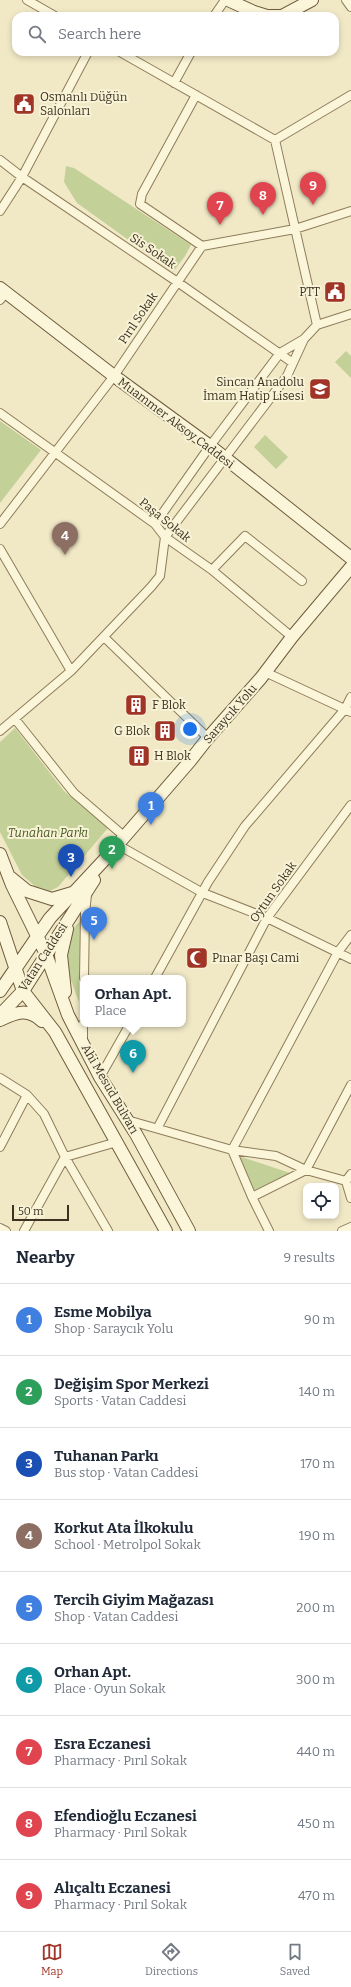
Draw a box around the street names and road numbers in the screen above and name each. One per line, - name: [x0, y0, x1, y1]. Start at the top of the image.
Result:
- street label: Sis Sokak: [127, 231, 179, 272]
- street label: Pırıl Sokak: [116, 289, 160, 346]
- street label: Muammer Aksoy Caddesi: [115, 375, 237, 472]
- street label: Paşa Sokak: [136, 495, 194, 545]
- street label: Saraycık Yolu: [200, 681, 260, 747]
- street label: Oytun Sokak: [247, 859, 299, 925]
- street label: Vatan Caddesi: [16, 920, 71, 994]
- street label: Ahi Mesud Bulvarı: [79, 1042, 142, 1137]

